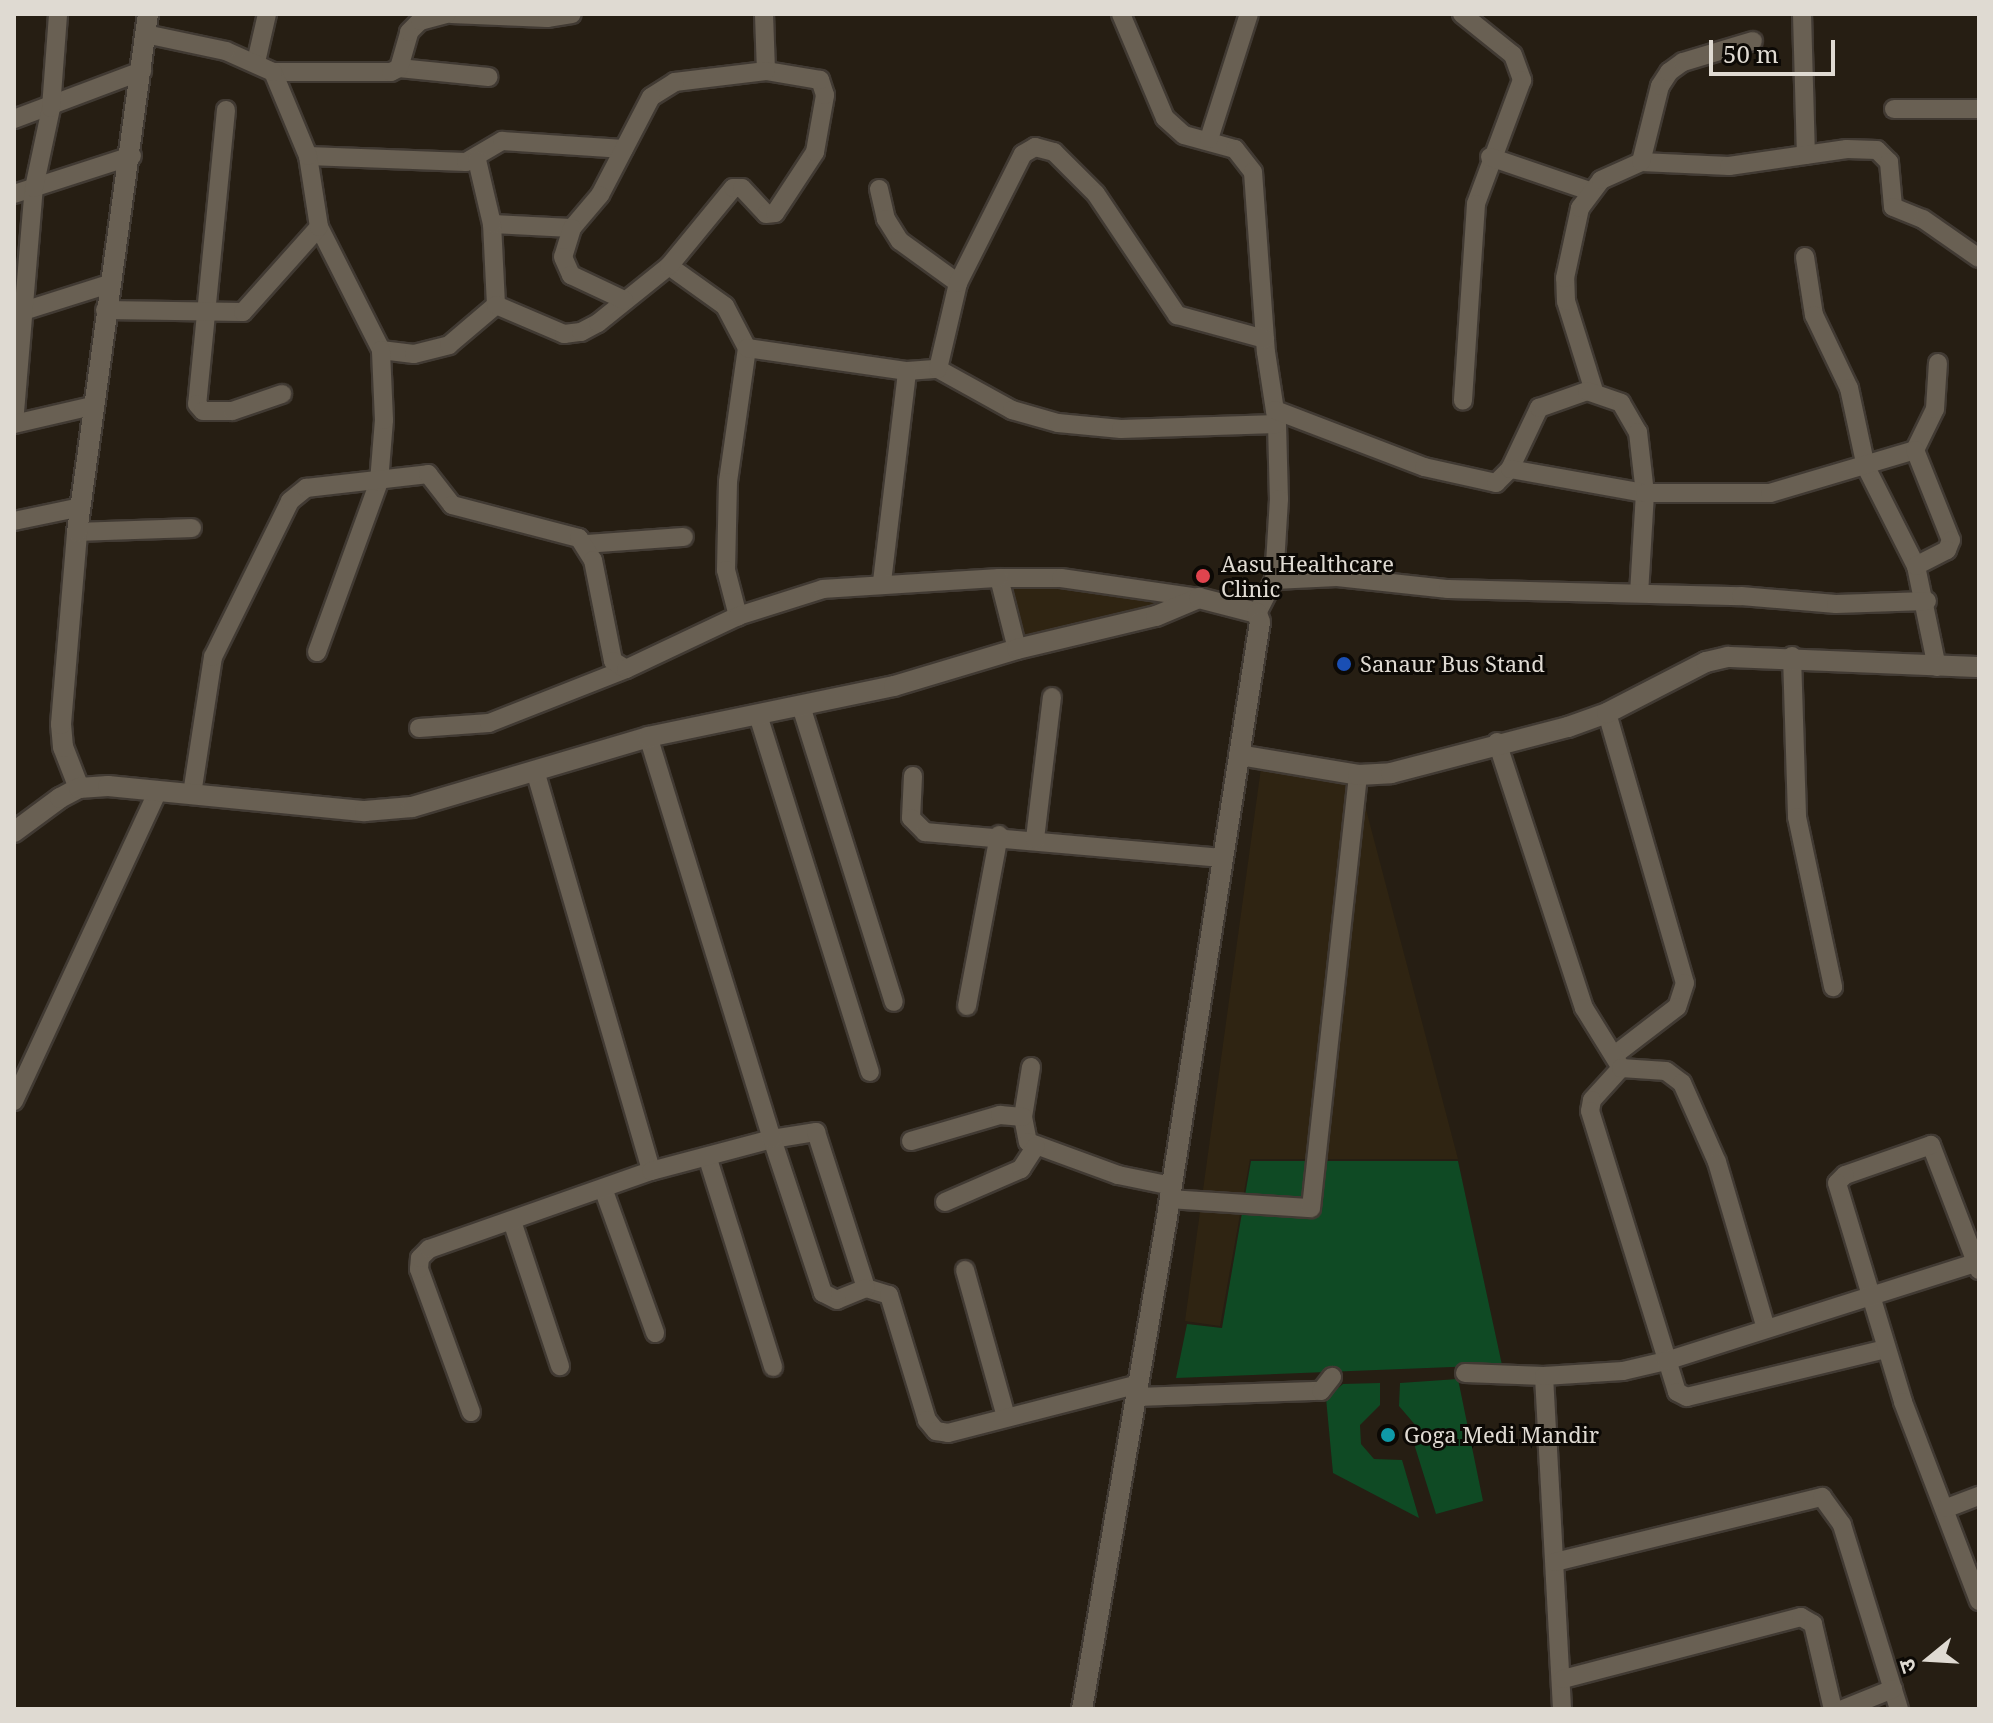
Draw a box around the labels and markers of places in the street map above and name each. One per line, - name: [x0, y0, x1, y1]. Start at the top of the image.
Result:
- place label: Aasu Healthcare Clinic: [1221, 550, 1394, 602]
- marker: Aasu Healthcare Clinic: [1192, 565, 1214, 587]
- place label: Sanaur Bus Stand: [1360, 651, 1545, 677]
- marker: Sanaur Bus Stand: [1335, 655, 1353, 673]
- place label: Goga Medi Mandir: [1404, 1422, 1599, 1448]
- marker: Goga Medi Mandir: [1379, 1426, 1397, 1444]

